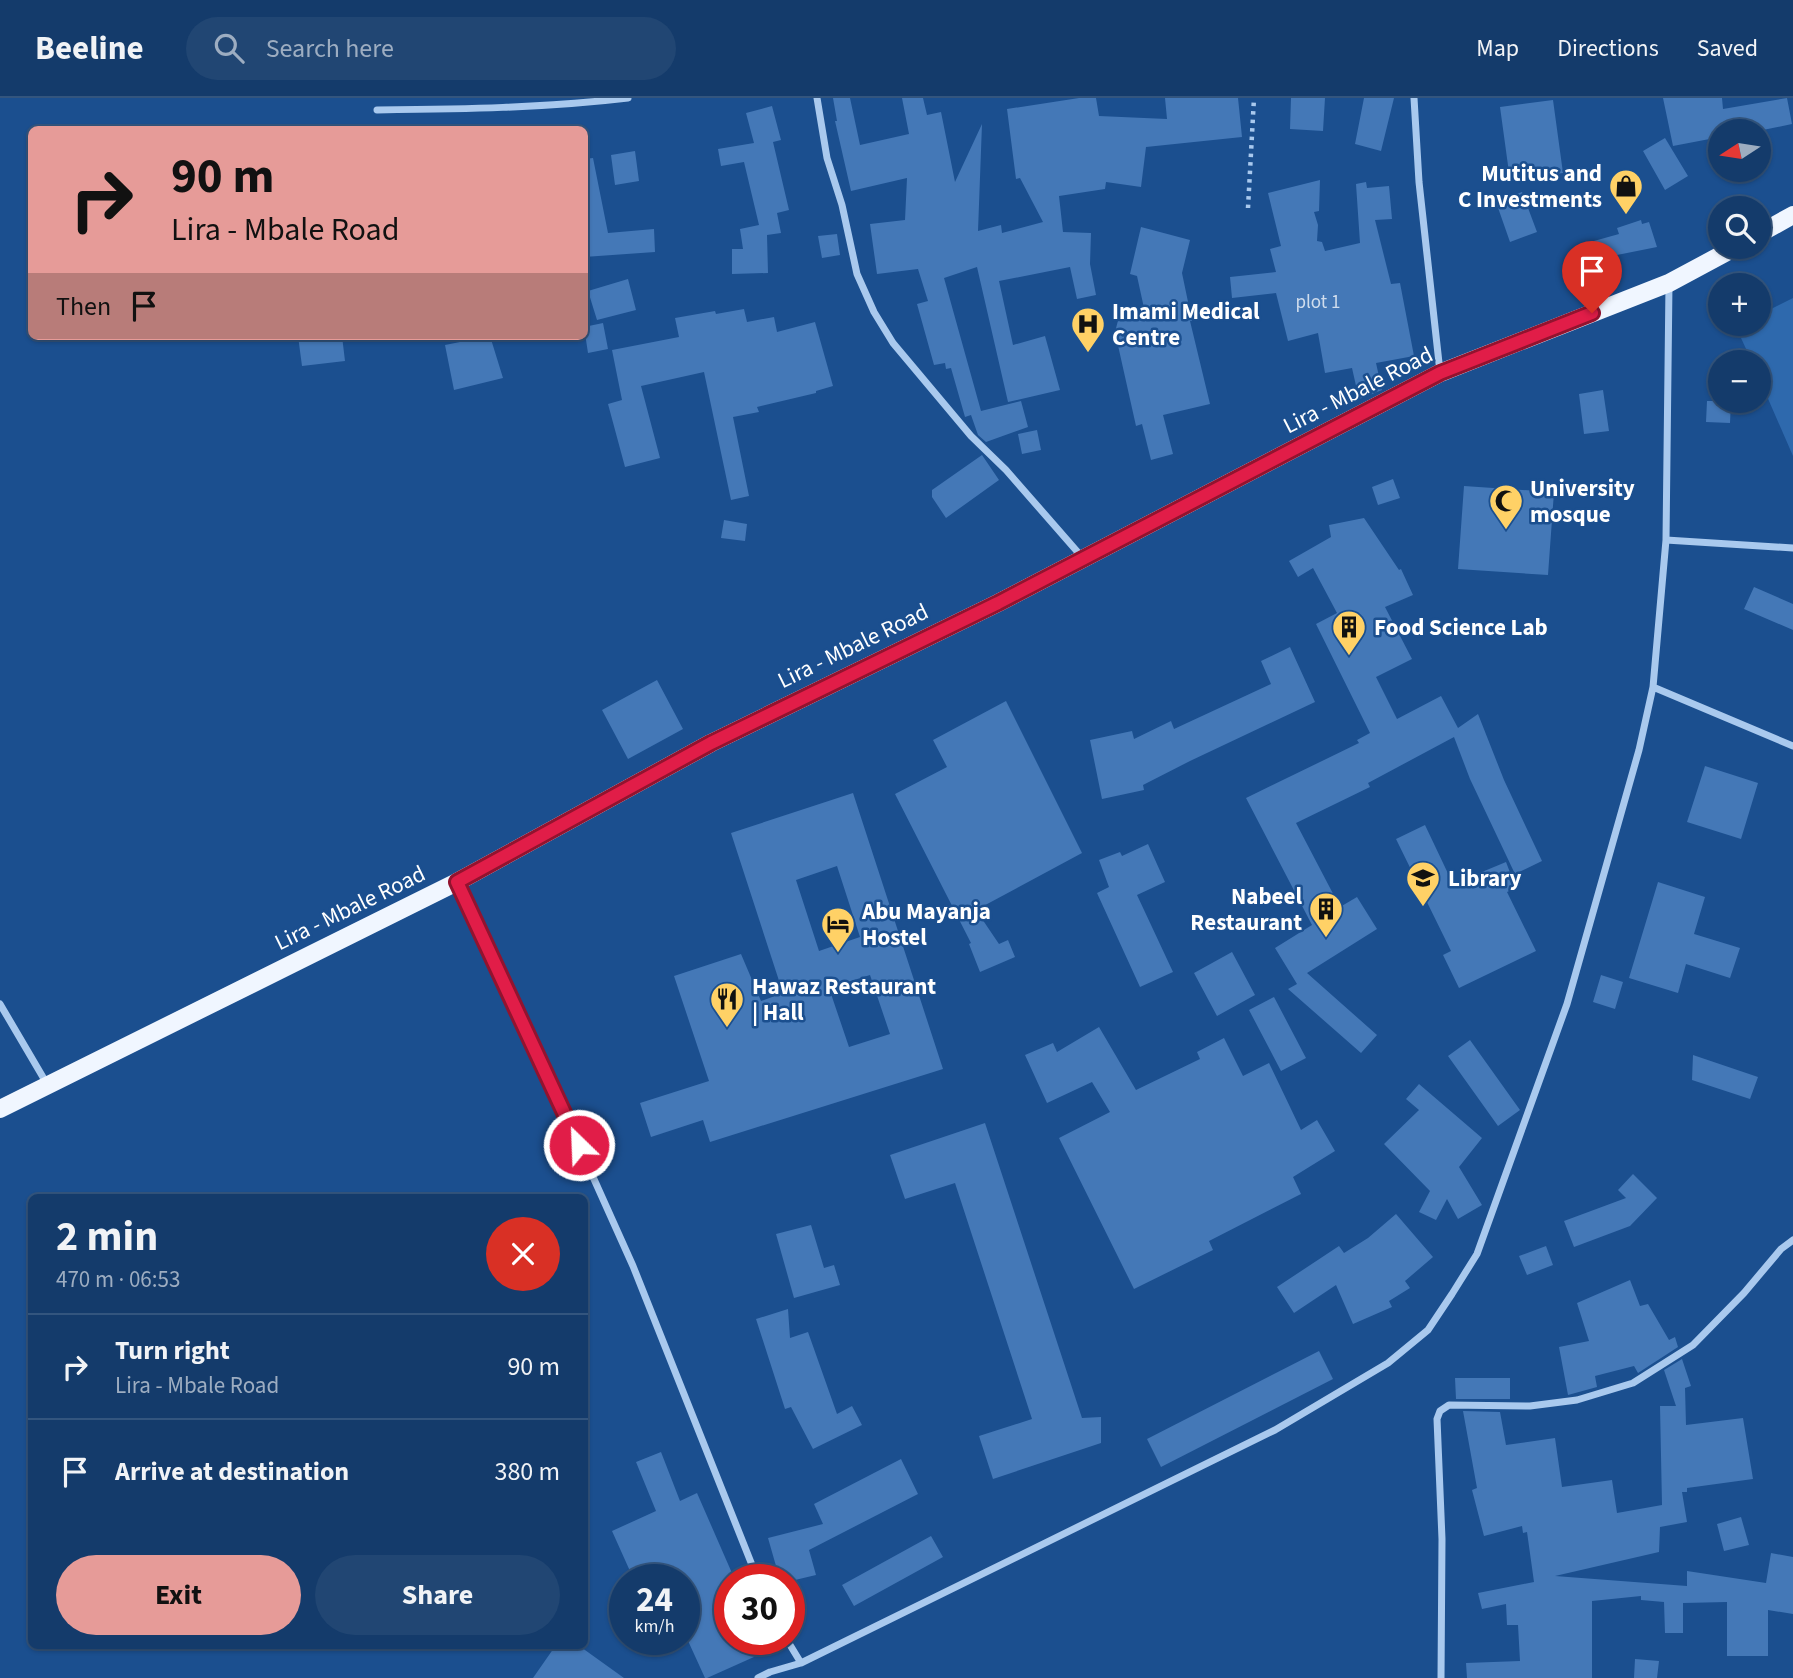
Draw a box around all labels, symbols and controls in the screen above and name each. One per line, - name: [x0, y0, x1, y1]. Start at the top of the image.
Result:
- search box: [186, 17, 676, 80]
- text: Beeline: [35, 25, 144, 72]
- icon: search: [210, 29, 248, 67]
- text: Search here: [266, 30, 394, 67]
- text: Map: [1476, 31, 1519, 66]
- text: Directions: [1557, 31, 1659, 66]
- text: Saved: [1697, 31, 1758, 66]
- north arrow: [1708, 119, 1771, 182]
- map controls: [1708, 119, 1771, 413]
- text: 90 m: [171, 142, 275, 212]
- icon: right: [56, 154, 147, 245]
- place label: Mutitus and C Investments: [1458, 157, 1602, 216]
- shop icon: Mutitus and C Investments: [1607, 167, 1645, 216]
- button: search: [1708, 196, 1771, 259]
- text: Lira - Mbale Road: [171, 207, 399, 253]
- pin: [1562, 241, 1622, 313]
- icon: arrive: [1573, 252, 1611, 290]
- button: +: [1708, 273, 1771, 336]
- icon: arrive: [125, 287, 163, 325]
- text: Then: [56, 288, 111, 325]
- house number: plot 1: [1295, 289, 1341, 316]
- place label: Imami Medical Centre: [1112, 295, 1260, 354]
- hospital icon: Imami Medical Centre: [1069, 305, 1107, 354]
- street label: Lira - Mbale Road: [1277, 338, 1439, 442]
- button: −: [1708, 350, 1771, 413]
- place label: University mosque: [1530, 472, 1635, 531]
- mosque icon: University mosque: [1487, 482, 1525, 531]
- street label: Lira - Mbale Road: [772, 595, 934, 697]
- building icon: Food Science Lab: [1330, 608, 1368, 657]
- place label: Food Science Lab: [1374, 611, 1548, 644]
- street label: Lira - Mbale Road: [269, 857, 431, 959]
- school or university icon: Library: [1404, 859, 1442, 908]
- place label: Library: [1448, 862, 1521, 895]
- place label: Nabeel Restaurant: [1190, 880, 1302, 939]
- building icon: Nabeel Restaurant: [1307, 890, 1345, 939]
- place label: Abu Mayanja Hostel: [861, 895, 991, 954]
- hotel icon: Abu Mayanja Hostel: [819, 905, 857, 954]
- place label: Hawaz Restaurant | Hall: [752, 970, 936, 1029]
- restaurant icon: Hawaz Restaurant | Hall: [708, 980, 746, 1029]
- position arrow: [542, 1108, 616, 1182]
- text: 2 min: [56, 1207, 158, 1267]
- button: close: [486, 1217, 560, 1291]
- text: 470 m · 06:53: [56, 1263, 180, 1296]
- text: Turn right: [115, 1332, 230, 1369]
- icon: right: [56, 1348, 94, 1386]
- text: 90 m: [507, 1348, 560, 1385]
- text: Lira - Mbale Road: [115, 1369, 279, 1402]
- icon: arrive: [56, 1453, 94, 1491]
- text: Arrive at destination: [115, 1453, 349, 1490]
- text: 380 m: [494, 1453, 560, 1490]
- button: Exit: [56, 1555, 301, 1635]
- button: Share: [315, 1555, 560, 1635]
- speed limit sign: 30: [714, 1564, 805, 1655]
- text: 24: [636, 1575, 673, 1625]
- text: km/h: [635, 1614, 674, 1639]

